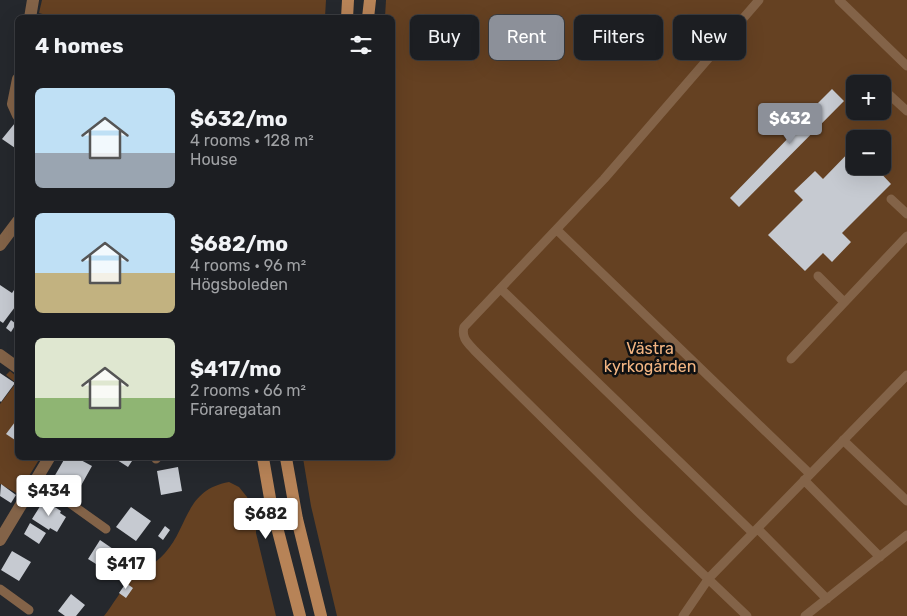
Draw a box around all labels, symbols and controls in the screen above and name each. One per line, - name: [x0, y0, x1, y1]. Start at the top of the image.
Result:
- chip: Buy: [410, 15, 479, 60]
- chip: Rent: [489, 15, 564, 60]
- chip: Filters: [574, 15, 663, 60]
- chip: New: [673, 15, 746, 60]
- icon: filters: [347, 31, 375, 59]
- text: 4 homes: [35, 33, 124, 58]
- map controls: [846, 75, 891, 175]
- button: +: [846, 75, 891, 120]
- pin: $632: [760, 102, 820, 145]
- text: $632/mo: [190, 106, 288, 131]
- icon: home: [75, 108, 135, 168]
- text: $632: [769, 109, 811, 128]
- button: −: [846, 130, 891, 175]
- text: 4 rooms · 128 m²: [190, 131, 314, 150]
- text: House: [190, 150, 237, 169]
- text: $682/mo: [190, 231, 288, 256]
- icon: home: [75, 233, 135, 293]
- text: 4 rooms · 96 m²: [190, 256, 306, 275]
- text: Högsboleden: [190, 275, 288, 294]
- park label: Västra kyrkogården: [604, 339, 696, 376]
- text: $417/mo: [190, 356, 281, 381]
- icon: home: [75, 358, 135, 418]
- text: 2 rooms · 66 m²: [190, 381, 306, 400]
- text: Föraregatan: [190, 400, 281, 419]
- pin: $434: [19, 474, 79, 517]
- text: $434: [27, 481, 71, 500]
- pin: $682: [236, 498, 296, 540]
- text: $682: [245, 504, 287, 523]
- pin: $417: [96, 548, 156, 590]
- text: $417: [107, 554, 145, 573]

